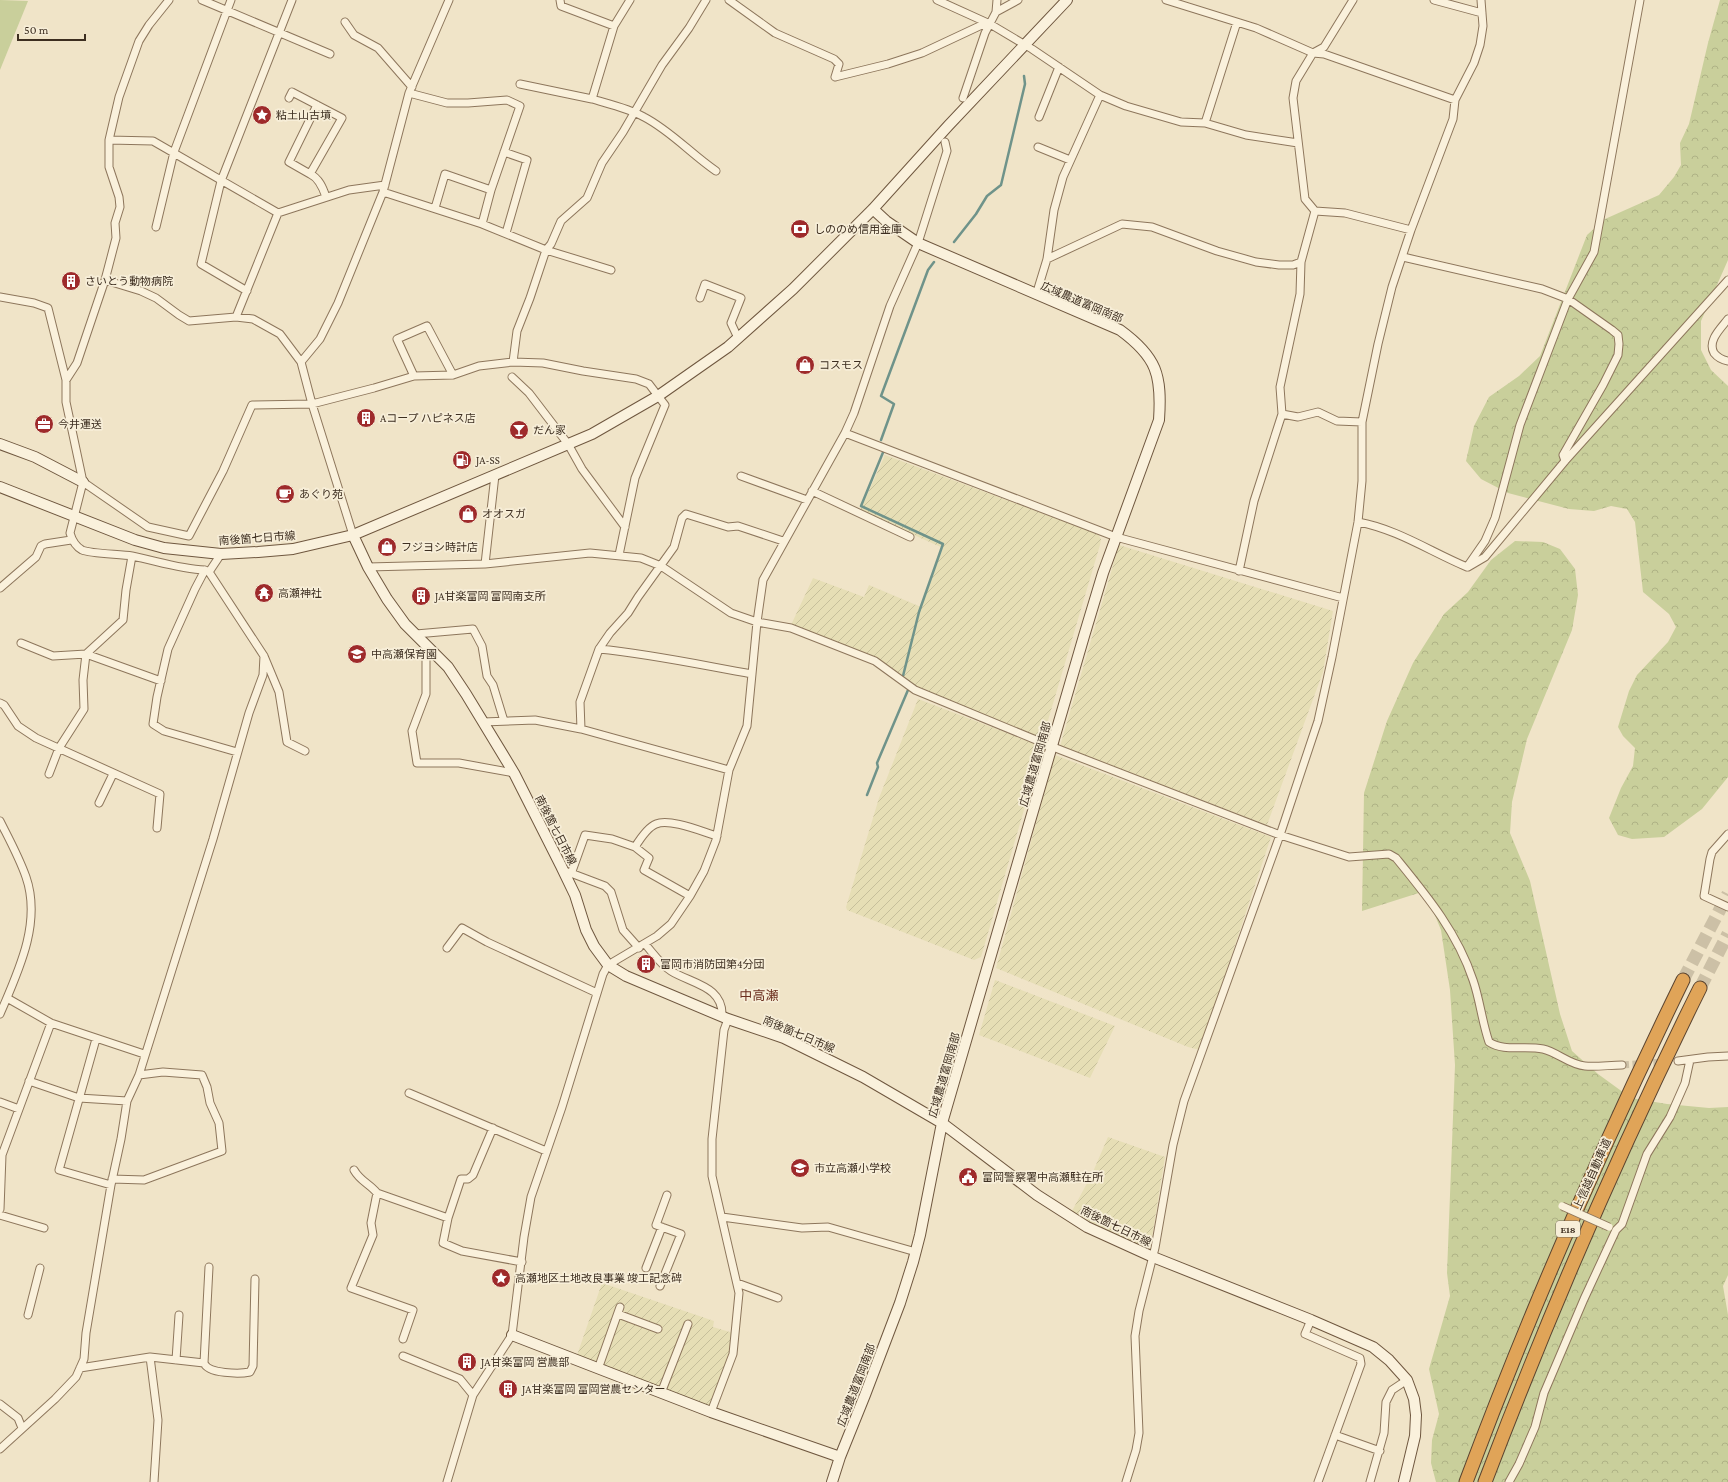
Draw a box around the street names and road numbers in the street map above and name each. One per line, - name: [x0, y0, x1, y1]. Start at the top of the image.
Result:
- street label: 広域農道富岡南部: [1039, 279, 1125, 325]
- street label: 南後箇七日市線: [218, 529, 296, 547]
- street label: 広域農道富岡南部: [1017, 720, 1053, 808]
- street label: 南後箇七日市線: [533, 793, 579, 867]
- street label: 南後箇七日市線: [761, 1013, 837, 1055]
- street label: 広域農道富岡南部: [926, 1031, 962, 1119]
- street label: 上信越自動車道: [1571, 1136, 1613, 1212]
- street label: 南後箇七日市線: [1079, 1204, 1153, 1248]
- road number: E18: [1556, 1221, 1580, 1237]
- street label: 広域農道富岡南部: [835, 1342, 877, 1428]

